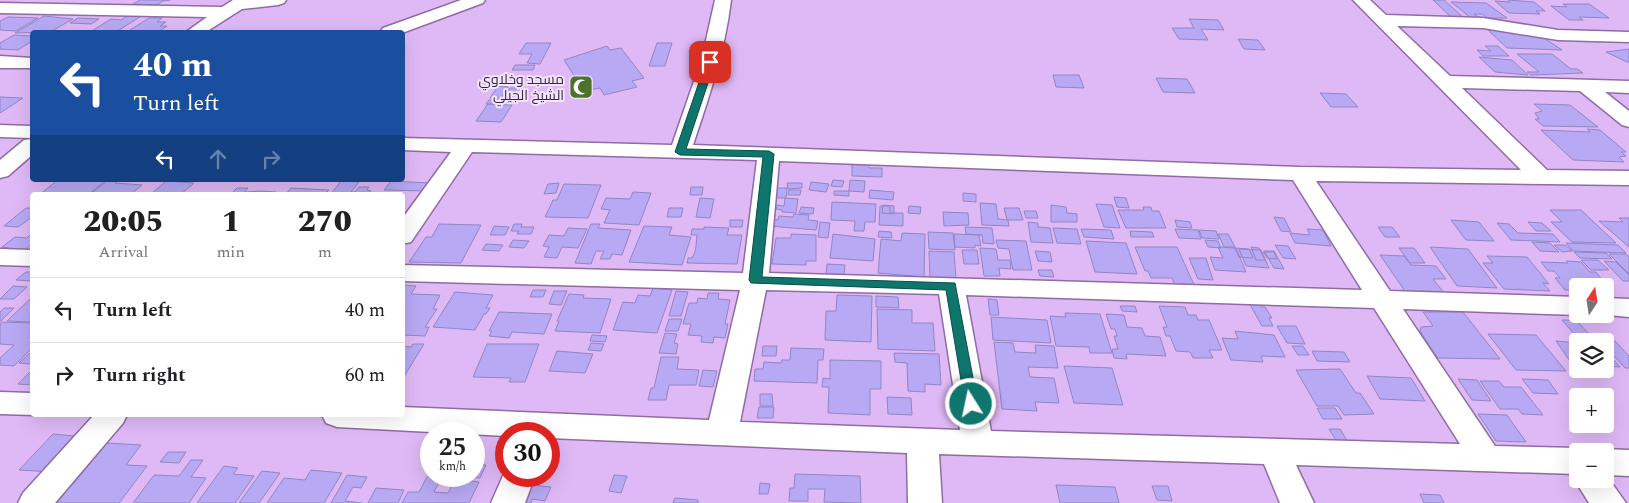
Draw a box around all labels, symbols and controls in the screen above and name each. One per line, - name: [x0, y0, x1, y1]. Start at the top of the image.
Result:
- text: 40 m: [133, 39, 213, 92]
- pin: [689, 41, 731, 83]
- icon: arrive: [696, 48, 724, 76]
- icon: left: [50, 50, 115, 115]
- place label: مسجد وخلاوي الشيخ الجيلي: [479, 69, 564, 107]
- mosque icon: مسجد وخلاوي الشيخ الجيلي: [568, 74, 594, 100]
- text: Turn left: [133, 87, 219, 120]
- icon: left: [151, 145, 179, 173]
- icon: ahead: [204, 145, 232, 173]
- icon: right: [257, 145, 285, 173]
- text: 20:05: [83, 199, 164, 245]
- text: 1: [222, 199, 240, 245]
- text: 270: [298, 199, 352, 245]
- text: Arrival: [98, 240, 148, 264]
- text: min: [217, 240, 245, 264]
- text: m: [318, 240, 332, 264]
- north arrow: [1569, 278, 1614, 322]
- map controls: [1569, 278, 1614, 488]
- icon: left: [50, 296, 78, 324]
- text: Turn left: [93, 296, 172, 325]
- text: 40 m: [345, 296, 385, 325]
- button: layers: [1569, 333, 1614, 378]
- icon: right: [50, 361, 78, 389]
- text: Turn right: [93, 361, 186, 390]
- text: 60 m: [345, 361, 385, 390]
- position arrow: [944, 377, 996, 429]
- button: +: [1569, 388, 1614, 433]
- speed limit sign: 30: [495, 422, 560, 487]
- text: 25: [438, 429, 467, 467]
- button: −: [1569, 443, 1614, 488]
- text: km/h: [439, 457, 466, 476]

